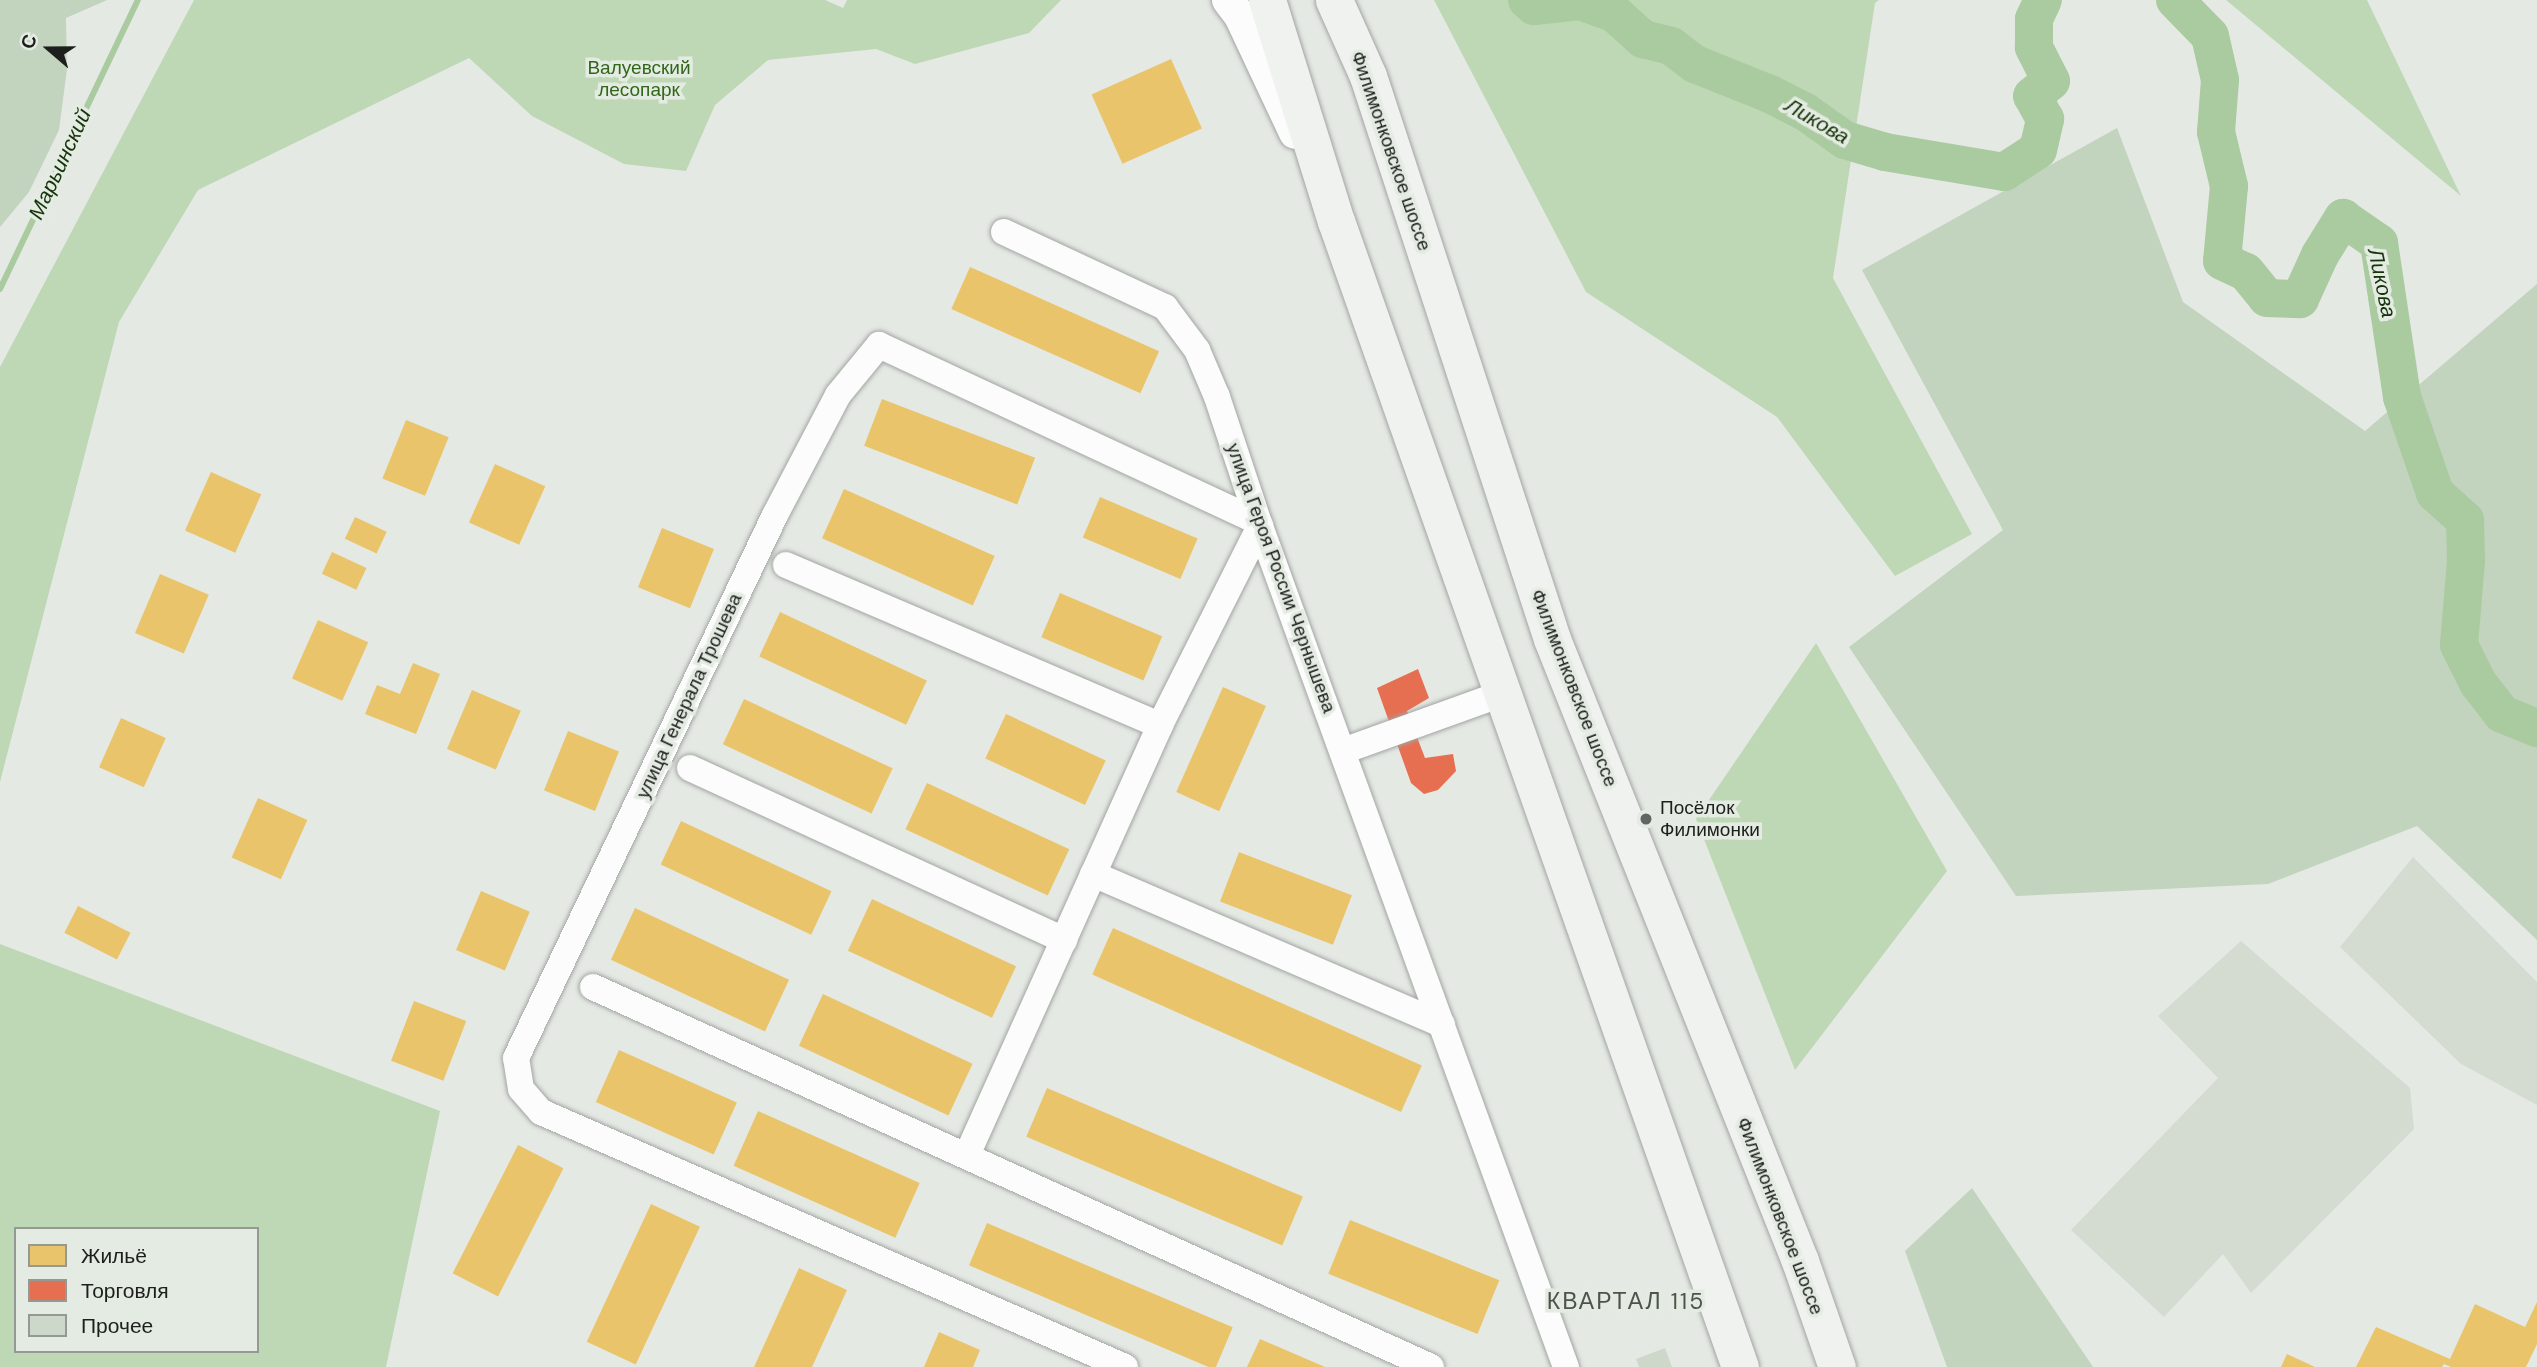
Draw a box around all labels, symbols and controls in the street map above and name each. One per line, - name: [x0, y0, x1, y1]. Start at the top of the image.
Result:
- north arrow: [14, 14, 84, 84]
- text: С: [15, 31, 43, 52]
- street label: Филимонковское шоссе: [1346, 48, 1436, 254]
- park label: Валуевский лесопарк: [587, 57, 691, 101]
- water label: Ликова: [1780, 93, 1854, 149]
- water label: Марьинский: [23, 105, 97, 223]
- water label: Ликова: [2362, 246, 2402, 320]
- street label: улица Героя России Чернышева: [1222, 440, 1340, 716]
- street label: Филимонковское шоссе: [1526, 586, 1622, 790]
- street label: улица Генерала Трошева: [631, 590, 747, 802]
- place label: Посёлок Филимонки: [1660, 797, 1760, 841]
- marker: Посёлок Филимонки: [1638, 811, 1654, 827]
- street label: Филимонковское шоссе: [1732, 1114, 1828, 1318]
- legend: [14, 1227, 259, 1353]
- text: Жильё: [81, 1242, 147, 1270]
- text: Торговля: [81, 1277, 169, 1305]
- district label: КВАРТАЛ 115: [1548, 1287, 1704, 1315]
- text: Прочее: [81, 1312, 153, 1340]

